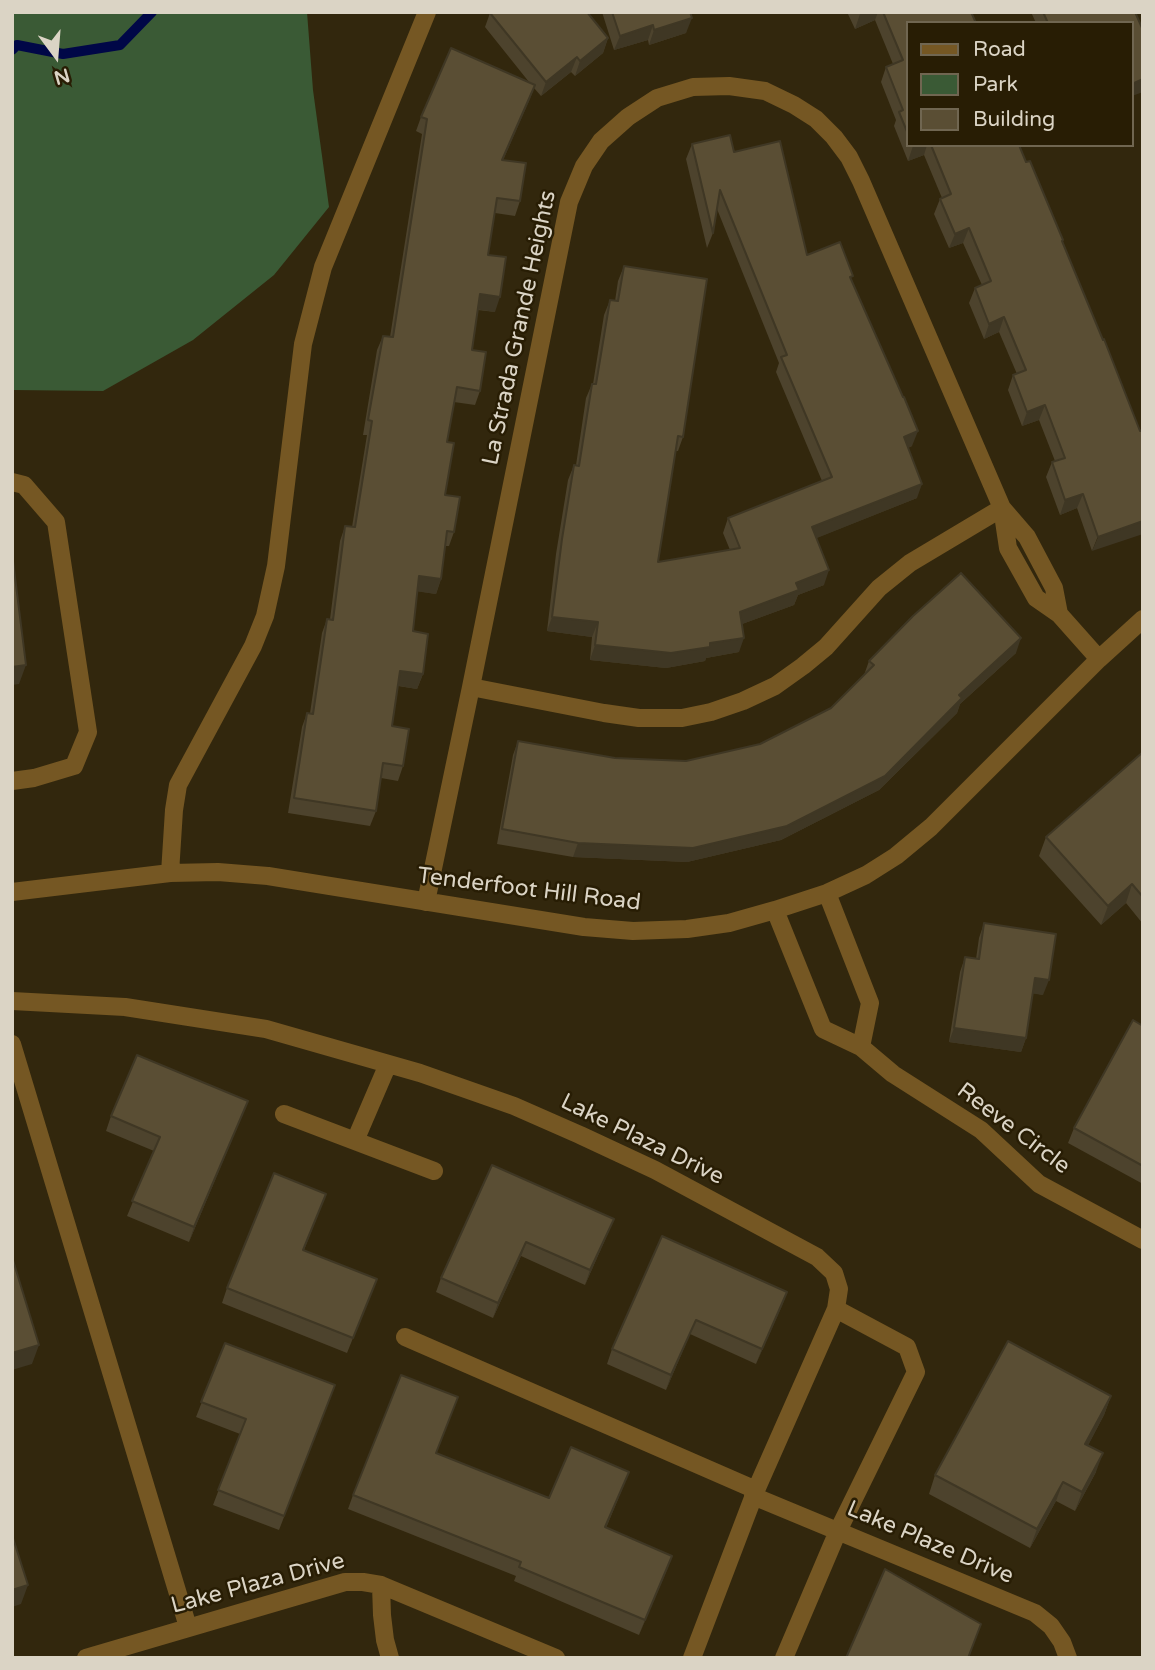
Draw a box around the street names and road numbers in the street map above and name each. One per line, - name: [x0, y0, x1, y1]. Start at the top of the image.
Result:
- street label: La Strada Grande Heights: [477, 188, 563, 468]
- street label: Tenderfoot Hill Road: [416, 863, 642, 917]
- street label: Reeve Circle: [951, 1078, 1075, 1180]
- street label: Lake Plaza Drive: [556, 1088, 728, 1192]
- street label: Lake Plaze Drive: [842, 1495, 1018, 1591]
- street label: Lake Plaza Drive: [168, 1548, 348, 1620]

